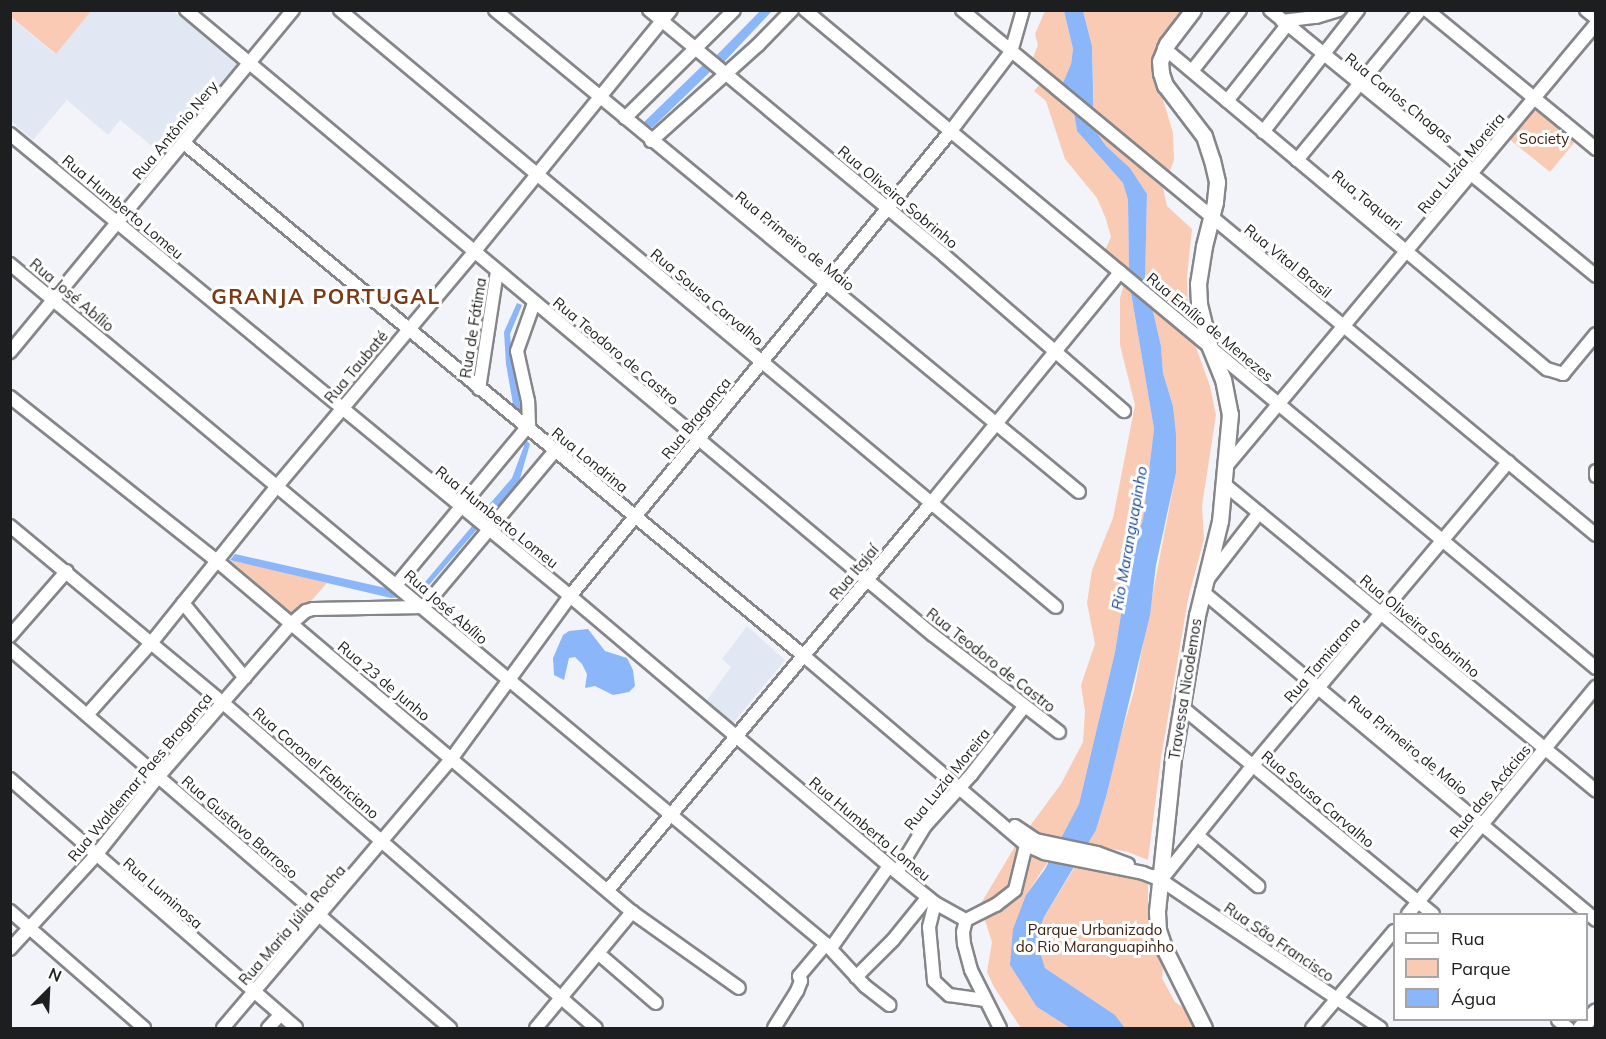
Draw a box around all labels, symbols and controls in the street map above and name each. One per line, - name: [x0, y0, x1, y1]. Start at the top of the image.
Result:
- street label: Rua Carlos Chagas: [1341, 49, 1457, 147]
- street label: Rua Antônio Nery: [128, 77, 222, 183]
- street label: Rua Luzia Moreira: [1414, 109, 1508, 217]
- park label: Society: [1519, 130, 1569, 148]
- street label: Rua Oliveira Sobrinho: [835, 142, 961, 252]
- street label: Rua Humberto Lomeu: [59, 151, 187, 263]
- street label: Rua Taquari: [1328, 166, 1406, 234]
- street label: Rua Primeiro de Maio: [732, 187, 858, 295]
- street label: Rua Vital Brasil: [1241, 220, 1335, 302]
- street label: Rua Sousa Carvalho: [647, 245, 767, 349]
- street label: Rua José Abílio: [26, 255, 118, 335]
- street label: Rua Emílio de Menezes: [1143, 269, 1277, 385]
- street label: Rua de Fátima: [456, 276, 490, 380]
- district label: GRANJA PORTUGAL: [211, 283, 441, 309]
- street label: Rua Teodoro de Castro: [549, 293, 683, 409]
- street label: Rua Taubaté: [321, 327, 391, 407]
- street label: Rua Bragança: [658, 374, 734, 462]
- street label: Rua Londrina: [548, 424, 632, 496]
- street label: Rua Humberto Lomeu: [432, 462, 562, 572]
- water label: Rio Maranguapinho: [1107, 464, 1151, 612]
- street label: Rua Itajaí: [826, 541, 882, 603]
- street label: Rua José Abílio: [401, 566, 491, 648]
- street label: Rua Oliveira Sobrinho: [1357, 571, 1483, 681]
- street label: Rua Teodoro de Castro: [923, 604, 1059, 716]
- street label: Rua Tamiarana: [1280, 614, 1364, 706]
- street label: Travessa Nicodemos: [1165, 617, 1205, 761]
- street label: Rua 23 de Junho: [334, 637, 434, 725]
- street label: Rua Waldemar Paes Bragança: [64, 689, 216, 865]
- street label: Rua Primeiro de Maio: [1345, 691, 1471, 799]
- street label: Rua Coronel Fabriciano: [249, 703, 383, 823]
- street label: Rua Luzia Moreira: [900, 724, 994, 834]
- street label: Rua das Acácias: [1446, 741, 1534, 841]
- street label: Rua Sousa Carvalho: [1258, 747, 1378, 851]
- street label: Rua Gustavo Barroso: [178, 772, 302, 882]
- street label: Rua Humberto Lomeu: [806, 773, 934, 885]
- street label: Rua Luminosa: [120, 854, 206, 932]
- street label: Rua Maria Júlia Rocha: [235, 861, 349, 989]
- street label: Rua São Francisco: [1221, 899, 1337, 985]
- legend: [1393, 913, 1588, 1021]
- park label: Parque Urbanizado do Rio Maranguapinho: [1016, 920, 1174, 955]
- text: Rua: [1451, 927, 1485, 950]
- text: Parque: [1451, 957, 1510, 980]
- north arrow: [18, 961, 78, 1021]
- text: N: [46, 963, 65, 986]
- text: Água: [1451, 987, 1496, 1010]

